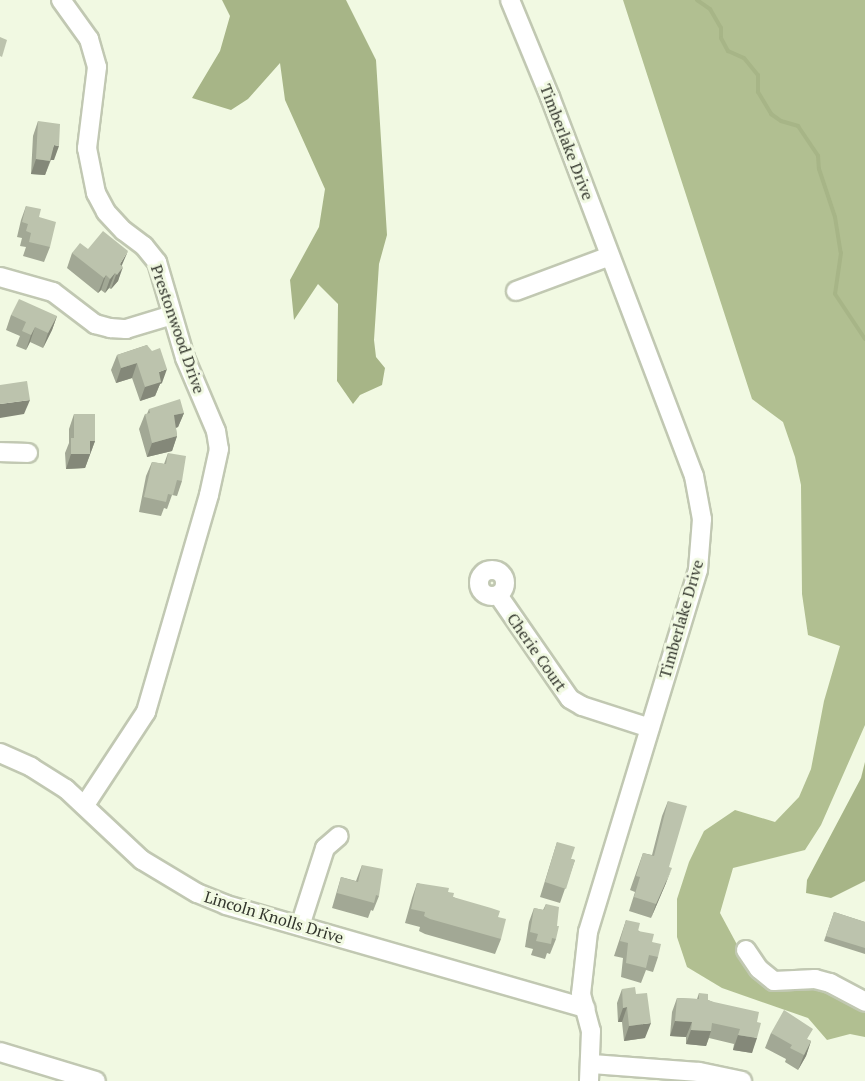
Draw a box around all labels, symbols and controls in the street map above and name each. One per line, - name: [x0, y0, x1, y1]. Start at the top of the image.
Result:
- street label: Timberlake Drive: [536, 81, 598, 203]
- street label: Prestonwood Drive: [147, 262, 209, 396]
- street label: Timberlake Drive: [655, 557, 707, 681]
- street label: Cherie Court: [503, 609, 571, 695]
- street label: Lincoln Knolls Drive: [202, 887, 346, 947]

